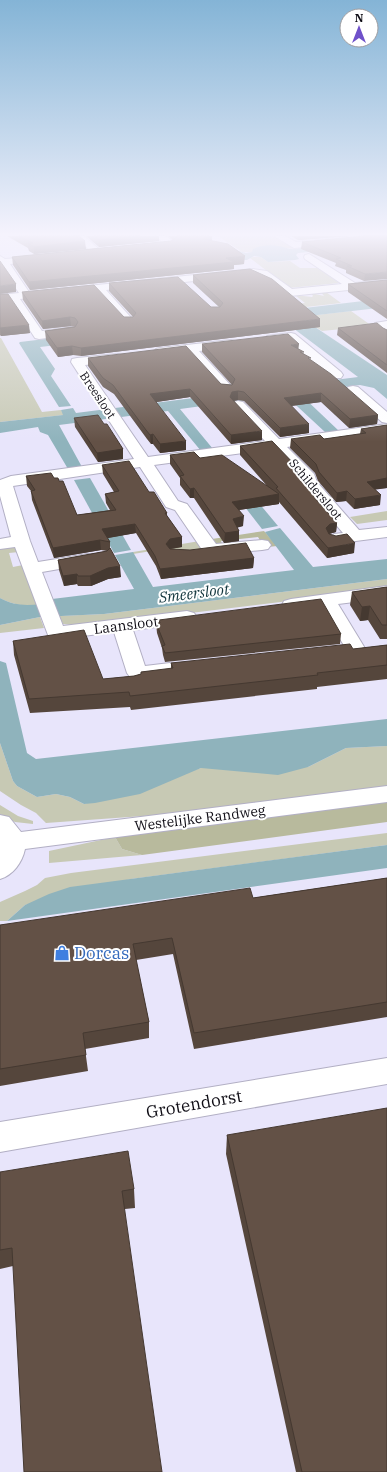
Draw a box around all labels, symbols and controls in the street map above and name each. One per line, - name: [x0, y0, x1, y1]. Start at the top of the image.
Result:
- north arrow: [339, 8, 379, 48]
- text: N: [355, 11, 364, 25]
- street label: Breesloot: [77, 369, 119, 421]
- street label: Schildersloot: [286, 456, 346, 522]
- water label: Smeersloot: [157, 579, 231, 607]
- street label: Laansloot: [93, 612, 159, 638]
- street label: Westelijke Randweg: [134, 801, 267, 835]
- place label: Dorcas: [74, 942, 129, 964]
- shop icon: Dorcas: [53, 944, 71, 962]
- street label: Grotendorst: [144, 1085, 244, 1123]

